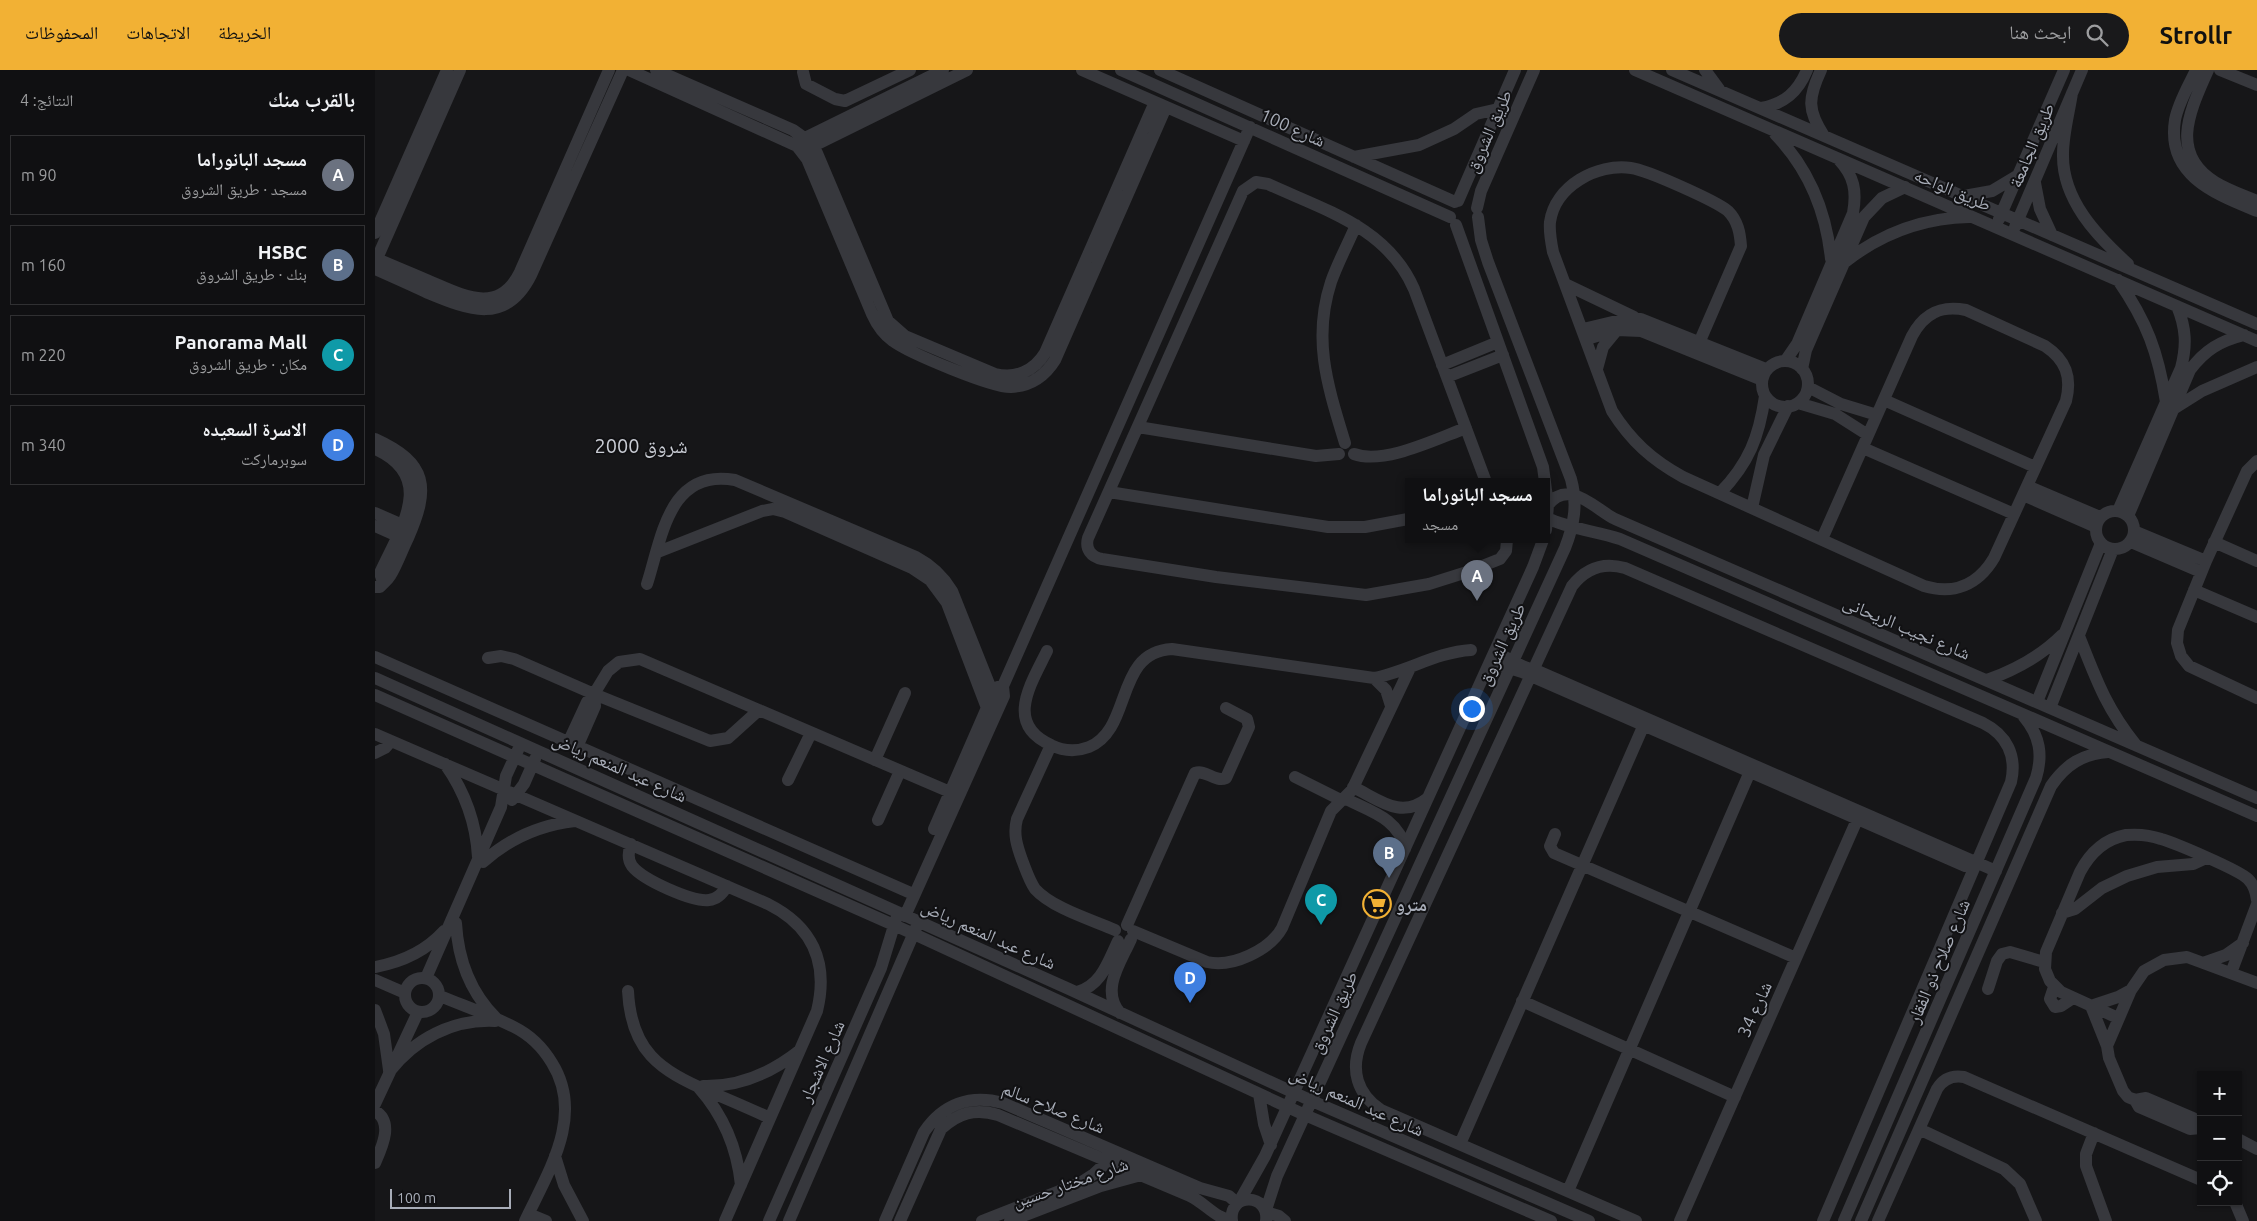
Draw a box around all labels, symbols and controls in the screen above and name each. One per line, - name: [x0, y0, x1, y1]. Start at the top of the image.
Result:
- search box: [1779, 13, 2129, 58]
- text: ابحث هنا: [2009, 21, 2071, 43]
- icon: search: [2083, 21, 2111, 49]
- text: المحفوظات: [25, 22, 98, 42]
- text: الاتجاهات: [126, 22, 190, 42]
- text: الخريطة: [218, 22, 271, 42]
- text: Strollr: [2159, 22, 2232, 49]
- text: بالقرب منك: [268, 87, 355, 111]
- street label: طريق الشروق: [1461, 87, 1517, 176]
- text: النتائج: 4: [20, 91, 73, 109]
- street label: طريق الجامعة: [2004, 100, 2060, 191]
- street label: شارع 100: [1257, 104, 1328, 152]
- text: مسجد البانوراما: [197, 148, 307, 170]
- street label: طريق الواحه: [1911, 164, 1994, 216]
- text: 90 m: [21, 166, 57, 184]
- text: A: [332, 166, 344, 184]
- text: مسجد · طريق الشروق: [181, 180, 307, 198]
- text: HSBC: [258, 241, 307, 263]
- text: 160 m: [21, 256, 66, 274]
- text: B: [333, 256, 343, 274]
- text: بنك · طريق الشروق: [196, 265, 307, 283]
- text: Panorama Mall: [175, 331, 307, 353]
- text: 220 m: [21, 346, 66, 364]
- text: C: [333, 346, 343, 364]
- text: مكان · طريق الشروق: [189, 355, 307, 373]
- text: الاسرة السعيده: [202, 418, 307, 440]
- district label: شروق 2000: [594, 434, 688, 458]
- text: 340 m: [21, 436, 66, 454]
- text: D: [332, 436, 344, 454]
- text: سوبرماركت: [241, 450, 307, 468]
- popup: [1405, 478, 1550, 543]
- text: مسجد البانوراما: [1422, 483, 1533, 505]
- text: مسجد: [1422, 515, 1458, 533]
- pin: A: [1461, 560, 1493, 601]
- street label: شارع نجيب الريحانى: [1840, 591, 1974, 665]
- street label: طريق الشروق: [1473, 600, 1531, 689]
- your location: [1459, 696, 1485, 722]
- street label: شارع عبد المنعم رياض: [549, 728, 690, 808]
- pin: B: [1373, 837, 1405, 878]
- pin: C: [1305, 884, 1337, 925]
- supermarket icon: مترو: [1362, 889, 1392, 919]
- place label: مترو: [1396, 894, 1427, 915]
- street label: شارع عبد المنعم رياض: [918, 895, 1059, 975]
- street label: شارع صلاح ذو الفقار: [1903, 896, 1976, 1028]
- pin: D: [1174, 962, 1206, 1003]
- street label: طريق الشروق: [1305, 968, 1363, 1057]
- street label: شارع 34: [1733, 978, 1777, 1041]
- street label: شارع الاشجار: [794, 1017, 850, 1107]
- street label: شارع عبد المنعم رياض: [1286, 1062, 1427, 1142]
- map controls: [2197, 1071, 2242, 1206]
- button: +: [2197, 1071, 2242, 1116]
- street label: شارع صلاح سالم: [999, 1077, 1108, 1139]
- button: −: [2197, 1116, 2242, 1161]
- street label: شارع مختار حسين: [1010, 1153, 1131, 1213]
- button: locate: [2197, 1161, 2242, 1206]
- scale bar: [390, 1186, 511, 1209]
- text: 100 m: [397, 1190, 436, 1206]

